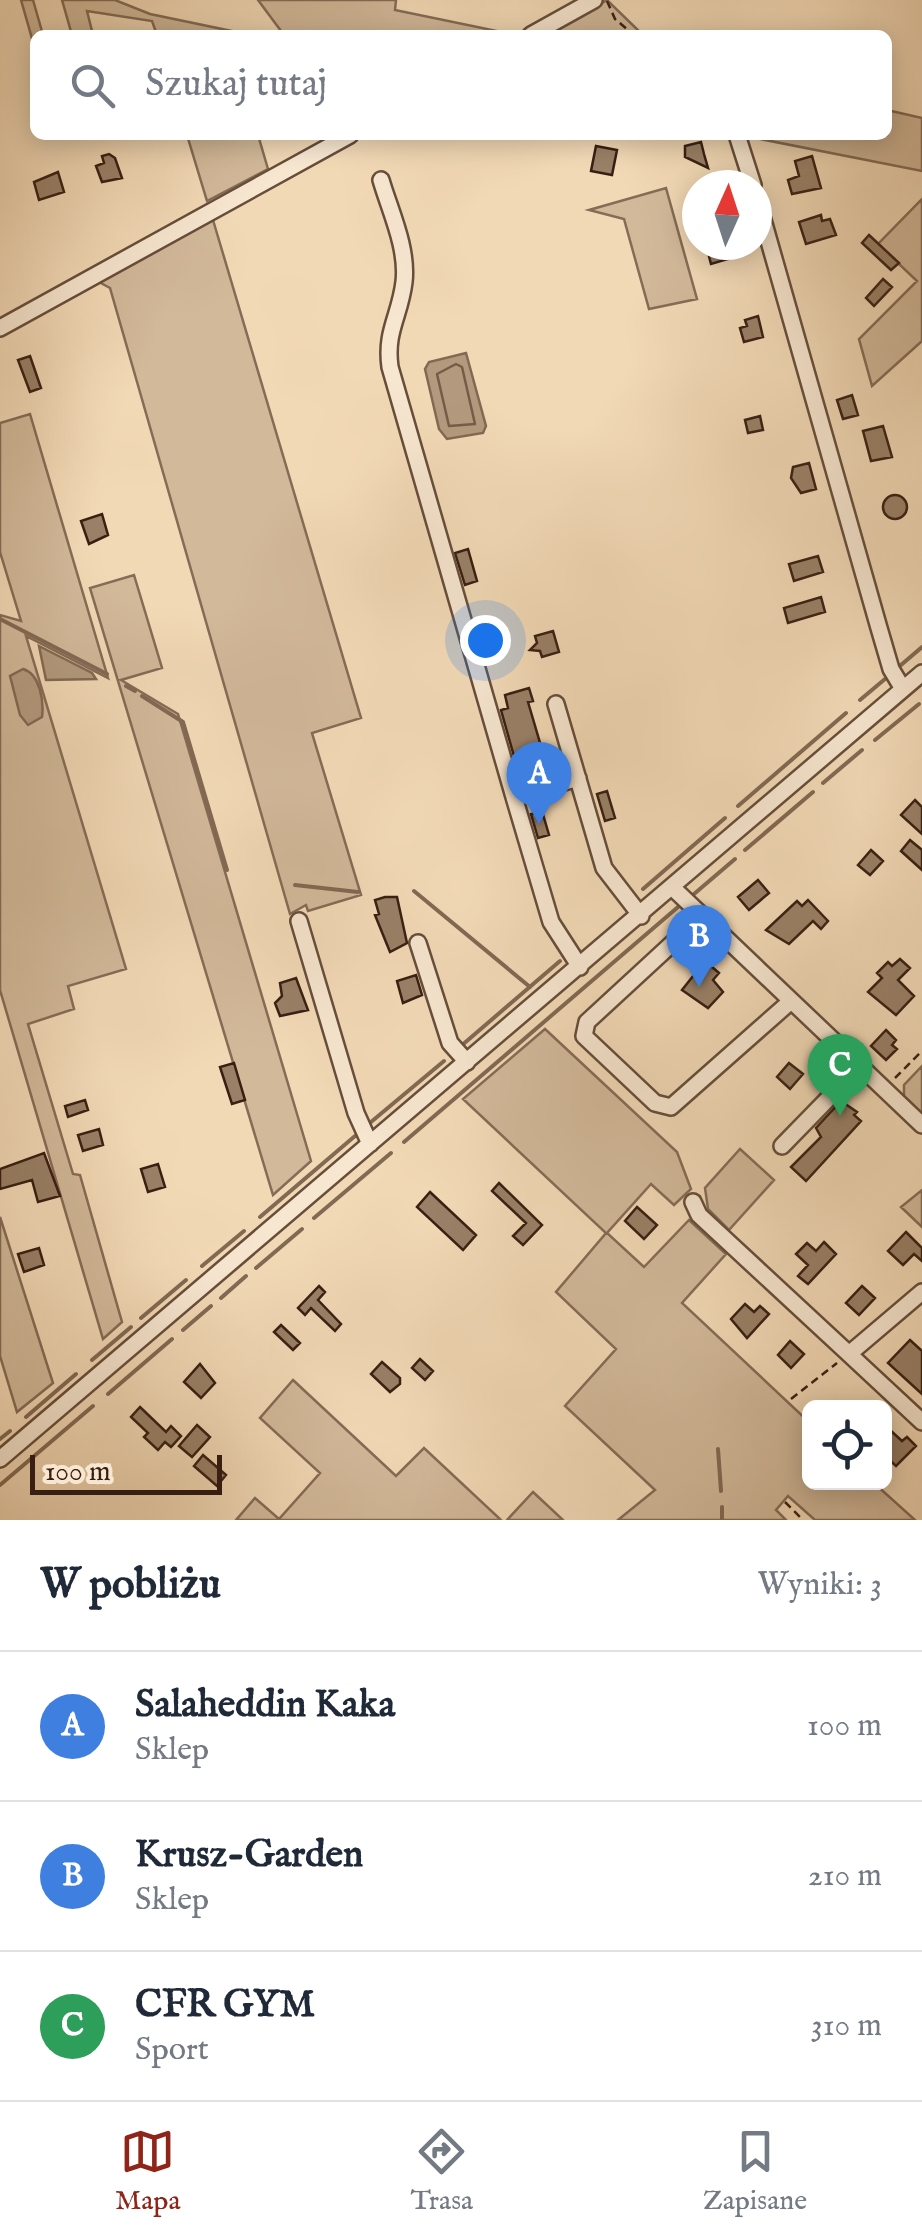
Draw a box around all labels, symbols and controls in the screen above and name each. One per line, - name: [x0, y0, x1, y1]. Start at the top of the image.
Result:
- search box: [30, 30, 892, 140]
- icon: search: [65, 58, 120, 113]
- text: Szukaj tutaj: [145, 61, 327, 109]
- north arrow: [682, 170, 772, 260]
- your location: [460, 615, 511, 666]
- pin: A: [506, 742, 572, 824]
- pin: B: [666, 904, 732, 987]
- pin: C: [808, 1034, 872, 1116]
- map controls: [802, 1400, 892, 1490]
- button: locate: [802, 1400, 892, 1490]
- scale bar: [30, 1450, 222, 1494]
- text: 100 m: [45, 1455, 111, 1490]
- text: W pobliżu: [40, 1559, 221, 1612]
- text: Wyniki: 3: [757, 1565, 882, 1606]
- text: Salaheddin Kaka: [135, 1682, 395, 1730]
- text: A: [62, 1706, 83, 1747]
- text: 100 m: [807, 1706, 882, 1747]
- text: Sklep: [135, 1730, 209, 1771]
- text: Krusz-Garden: [135, 1832, 363, 1880]
- text: B: [62, 1856, 83, 1897]
- text: 210 m: [808, 1856, 882, 1897]
- text: Sklep: [135, 1880, 209, 1921]
- text: CFR GYM: [135, 1982, 315, 2030]
- text: C: [61, 2006, 84, 2047]
- text: 310 m: [811, 2006, 882, 2047]
- text: Sport: [135, 2030, 209, 2071]
- tab: Mapa: [115, 2124, 181, 2219]
- tab: Trasa: [411, 2124, 473, 2219]
- tab: Zapisane: [703, 2124, 807, 2219]

